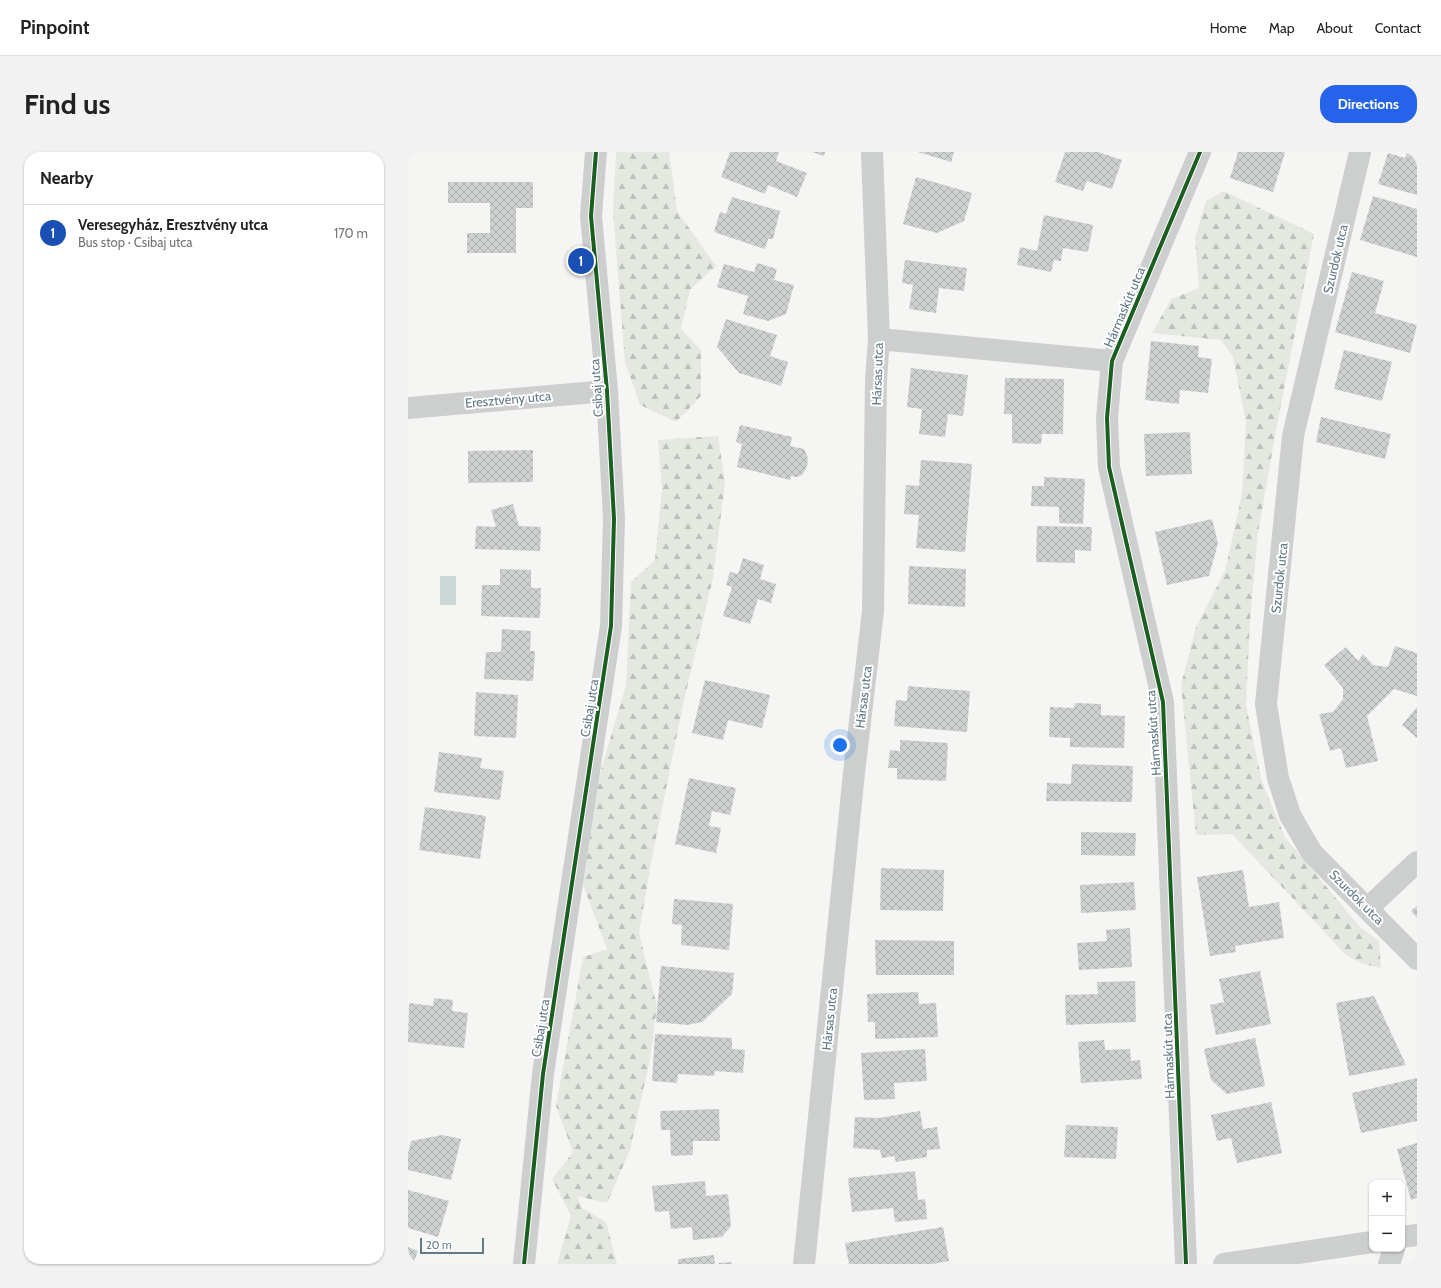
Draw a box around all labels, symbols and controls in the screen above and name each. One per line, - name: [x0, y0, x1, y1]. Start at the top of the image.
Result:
- text: Pinpoint: [20, 16, 89, 39]
- text: Home: [1210, 19, 1247, 37]
- text: Map: [1269, 19, 1294, 37]
- text: About: [1316, 19, 1353, 37]
- text: Contact: [1375, 19, 1421, 37]
- button: Directions: [1320, 85, 1417, 123]
- text: Find us: [24, 87, 110, 121]
- text: Nearby: [40, 168, 93, 188]
- text: Veresegyház, Eresztvény utca: [78, 216, 268, 234]
- street label: Szurdok utca: [1319, 222, 1351, 295]
- text: 1: [51, 225, 55, 241]
- text: 170 m: [334, 225, 368, 241]
- text: Bus stop · Csibaj utca: [78, 234, 192, 250]
- pin: 1: [568, 246, 594, 276]
- street label: Hármaskút utca: [1100, 264, 1148, 350]
- street label: Hársas utca: [868, 342, 886, 406]
- street label: Csibaj utca: [586, 357, 607, 418]
- street label: Eresztvény utca: [464, 387, 552, 411]
- street label: Szurdok utca: [1267, 541, 1291, 614]
- street label: Hársas utca: [851, 664, 875, 729]
- street label: Csibaj utca: [577, 677, 603, 738]
- street label: Hármaskút utca: [1142, 689, 1164, 776]
- your location: [830, 735, 850, 755]
- street label: Szurdok utca: [1326, 866, 1388, 928]
- street label: Hársas utca: [818, 986, 840, 1051]
- street label: Csibaj utca: [528, 997, 554, 1058]
- street label: Hármaskút utca: [1158, 1012, 1177, 1099]
- map controls: [1369, 1180, 1405, 1252]
- button: +: [1369, 1180, 1405, 1216]
- button: −: [1369, 1216, 1405, 1252]
- scale bar: [420, 1236, 484, 1255]
- text: 20 m: [426, 1238, 452, 1252]

